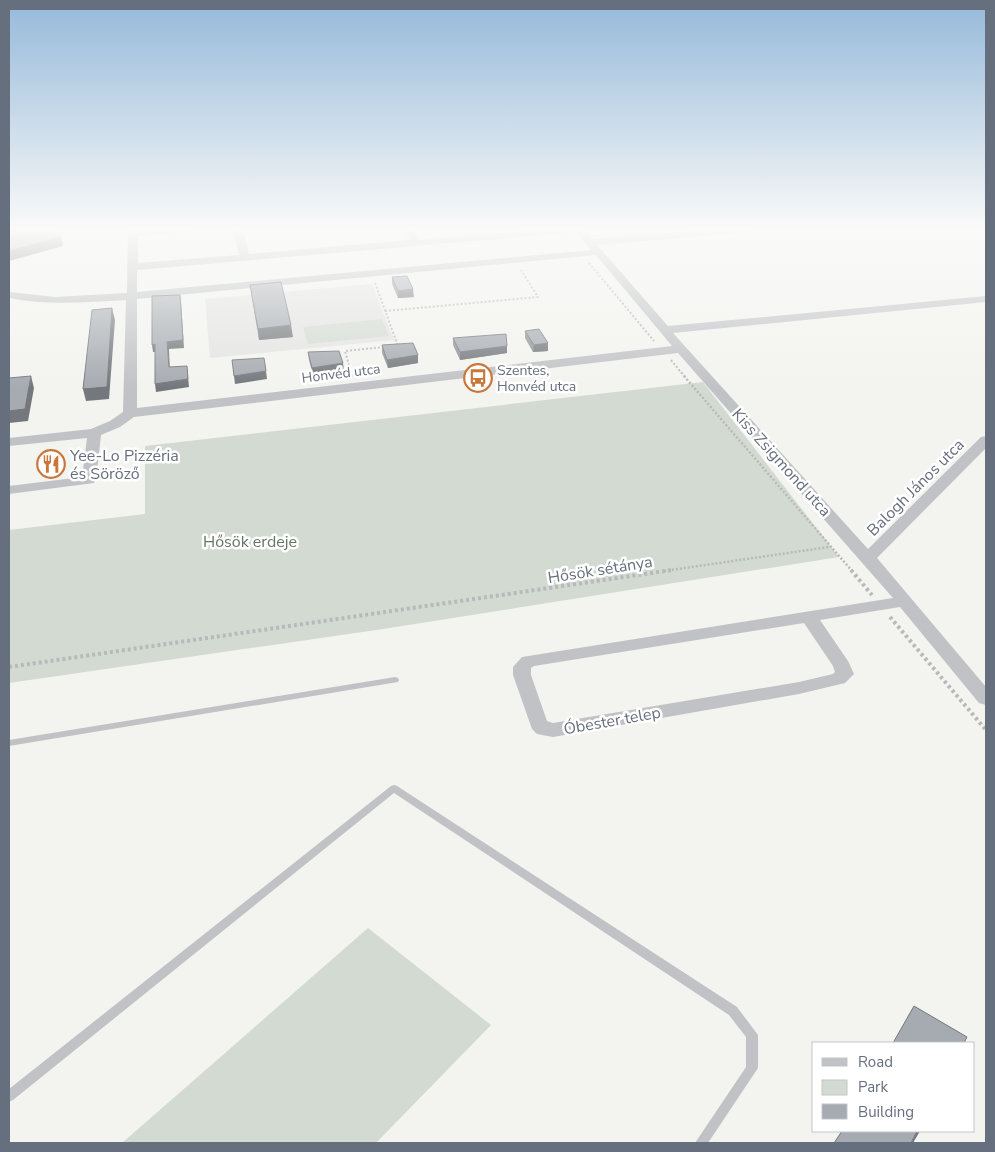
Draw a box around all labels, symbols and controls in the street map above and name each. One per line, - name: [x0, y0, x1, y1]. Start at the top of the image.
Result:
- street label: Honvéd utca: [301, 359, 382, 388]
- place label: Szentes, Honvéd utca: [497, 361, 576, 396]
- bus stop icon: Szentes, Honvéd utca: [463, 363, 493, 393]
- street label: Kiss Zsigmond utca: [727, 404, 836, 522]
- street label: Balogh János utca: [862, 434, 969, 541]
- place label: Yee-Lo Pizzéria és Söröző: [69, 445, 179, 485]
- restaurant icon: Yee-Lo Pizzéria és Söröző: [36, 449, 66, 479]
- park label: Hősök erdeje: [203, 531, 297, 553]
- street label: Hősök sétánya: [546, 551, 654, 589]
- street label: Óbester telep: [562, 702, 662, 740]
- legend: [812, 1042, 975, 1132]
- text: Road: [858, 1052, 893, 1072]
- text: Park: [858, 1077, 888, 1097]
- text: Building: [858, 1102, 914, 1122]

